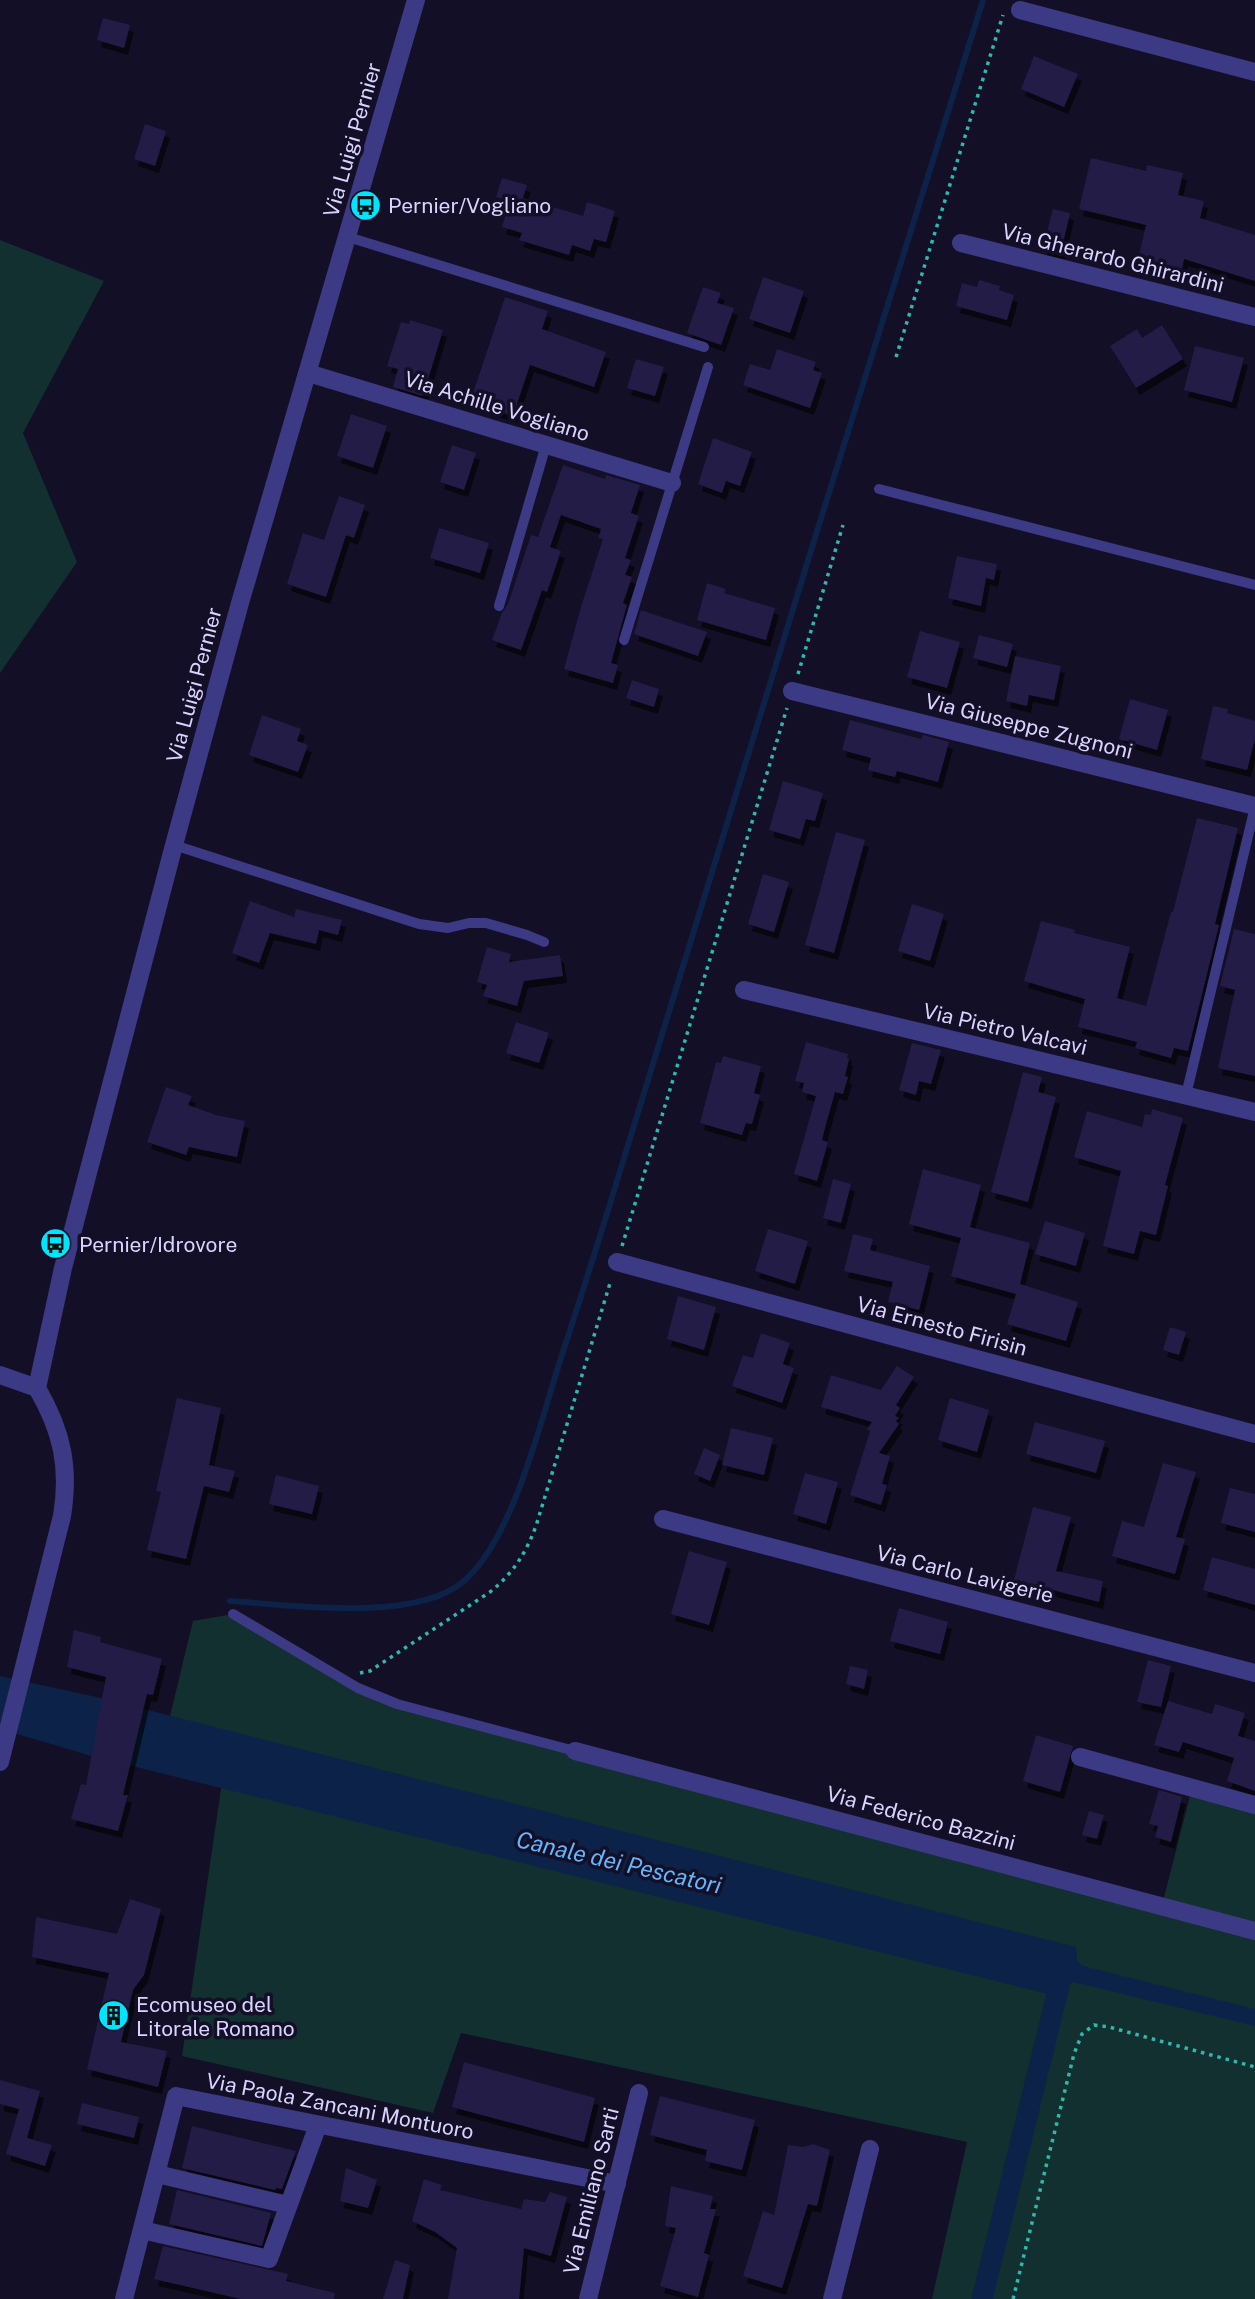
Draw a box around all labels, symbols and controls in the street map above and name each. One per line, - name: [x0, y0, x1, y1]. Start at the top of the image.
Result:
- street label: Via Luigi Pernier: [318, 60, 386, 220]
- bus stop icon: Pernier/Vogliano: [348, 188, 382, 222]
- place label: Pernier/Vogliano: [388, 193, 551, 218]
- street label: Via Gherardo Ghirardini: [999, 218, 1227, 298]
- street label: Via Achille Vogliano: [401, 366, 593, 446]
- street label: Via Luigi Pernier: [161, 605, 227, 765]
- street label: Via Giuseppe Zugnoni: [923, 688, 1135, 764]
- street label: Via Pietro Valcavi: [921, 998, 1089, 1060]
- bus stop icon: Pernier/Idrovore: [39, 1227, 73, 1261]
- place label: Pernier/Idrovore: [79, 1232, 237, 1257]
- street label: Via Ernesto Firisin: [854, 1291, 1030, 1361]
- street label: Via Carlo Lavigerie: [874, 1540, 1056, 1608]
- street label: Via Federico Bazzini: [824, 1781, 1018, 1855]
- water label: Canale dei Pescatori: [514, 1825, 725, 1899]
- place label: Ecomuseo del Litorale Romano: [136, 1992, 295, 2041]
- building icon: Ecomuseo del Litorale Romano: [96, 1999, 130, 2033]
- street label: Via Paola Zancani Montuoro: [204, 2068, 476, 2144]
- street label: Via Emiliano Sarti: [558, 2105, 624, 2277]

